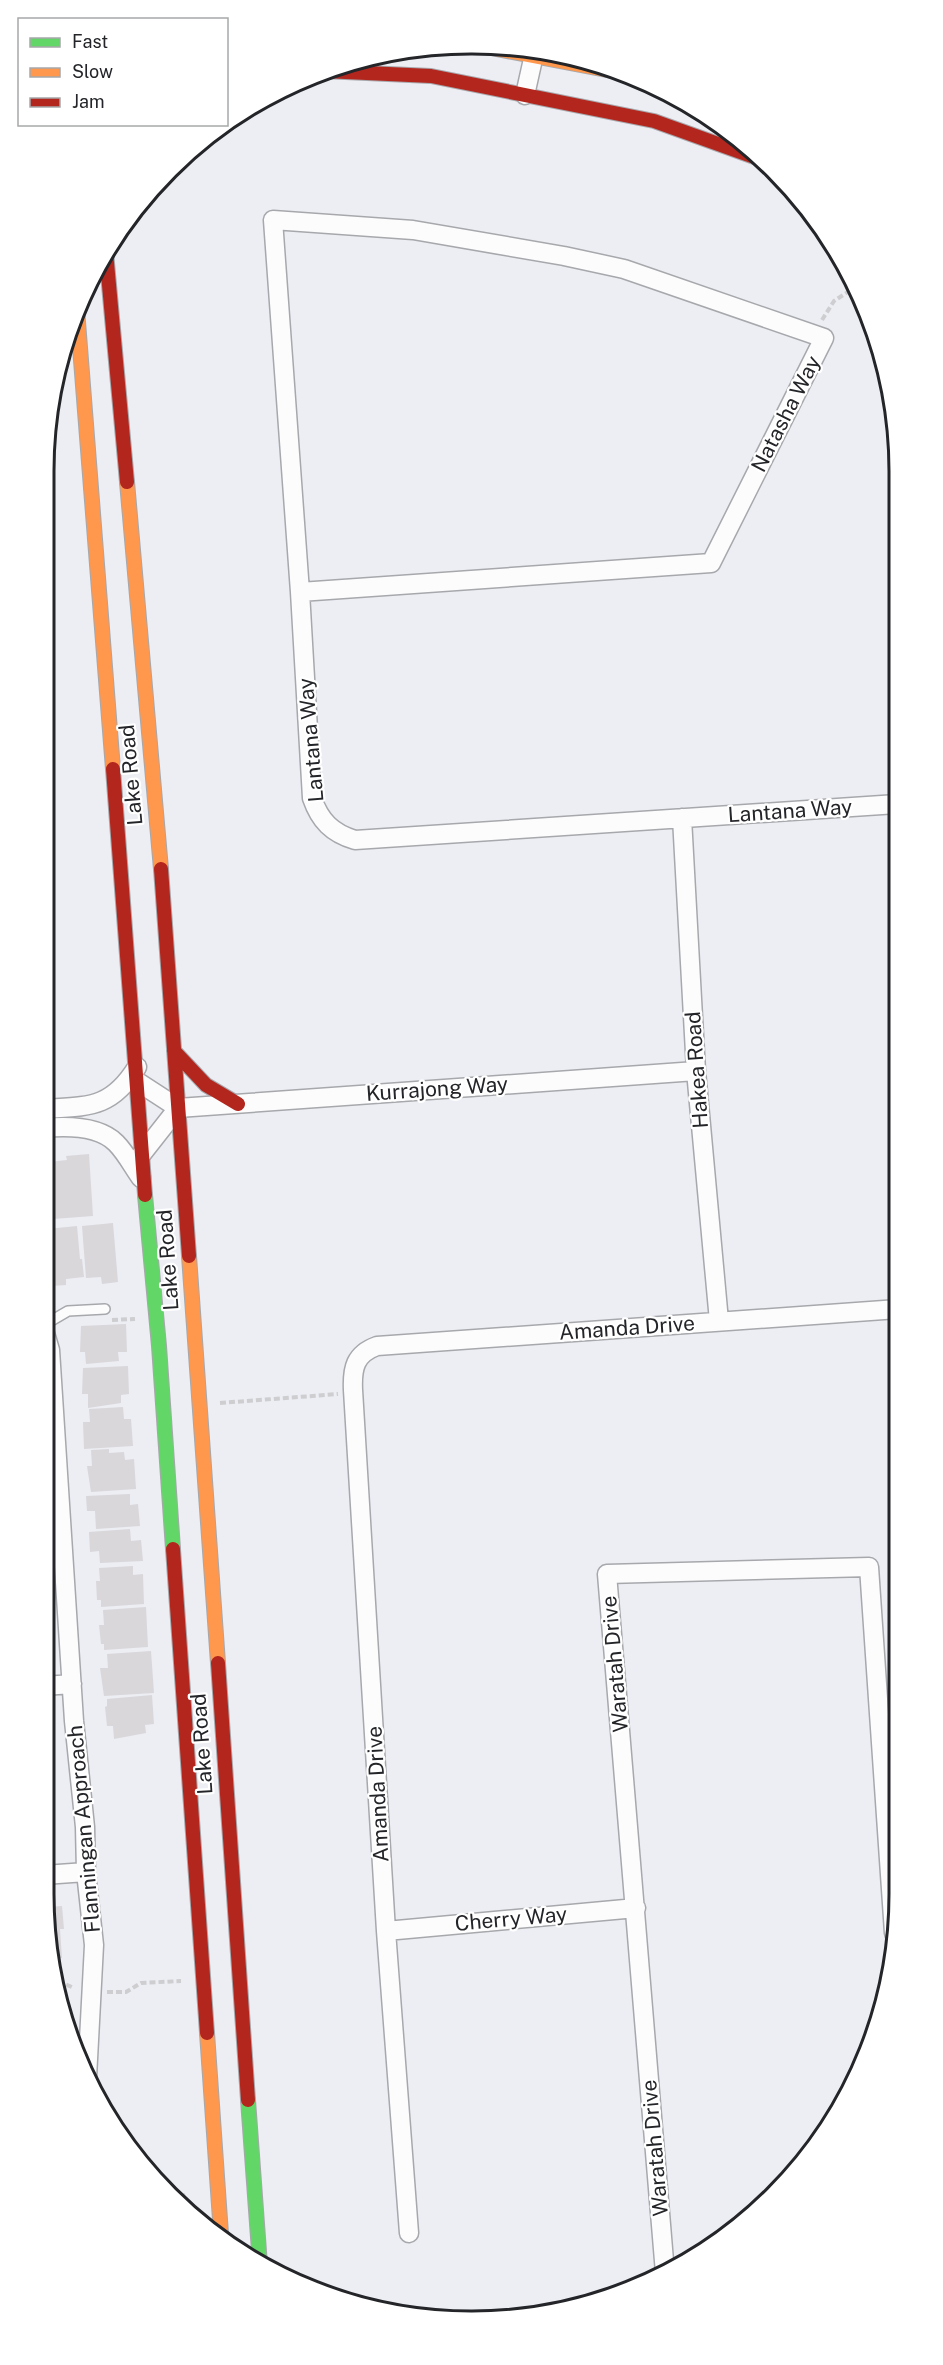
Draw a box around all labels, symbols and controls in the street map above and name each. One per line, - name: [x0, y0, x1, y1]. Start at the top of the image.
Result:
- legend: [18, 18, 228, 126]
- text: Fast: [72, 31, 108, 52]
- text: Slow: [72, 61, 113, 82]
- text: Jam: [72, 91, 105, 112]
- street label: Natasha Way: [746, 351, 826, 476]
- street label: Lantana Way: [293, 677, 328, 803]
- street label: Lake Road: [114, 723, 147, 827]
- street label: Lantana Way: [727, 794, 853, 827]
- street label: Hakea Road: [680, 1011, 713, 1129]
- street label: Kurrajong Way: [365, 1071, 509, 1106]
- street label: Lake Road: [151, 1209, 184, 1311]
- street label: Amanda Drive: [558, 1310, 696, 1345]
- street label: Waratah Drive: [596, 1595, 633, 1733]
- street label: Lake Road: [185, 1693, 218, 1795]
- street label: Flanningan Approach: [62, 1724, 105, 1934]
- street label: Amanda Drive: [361, 1725, 394, 1863]
- street label: Cherry Way: [454, 1901, 568, 1936]
- street label: Waratah Drive: [636, 2079, 673, 2217]

